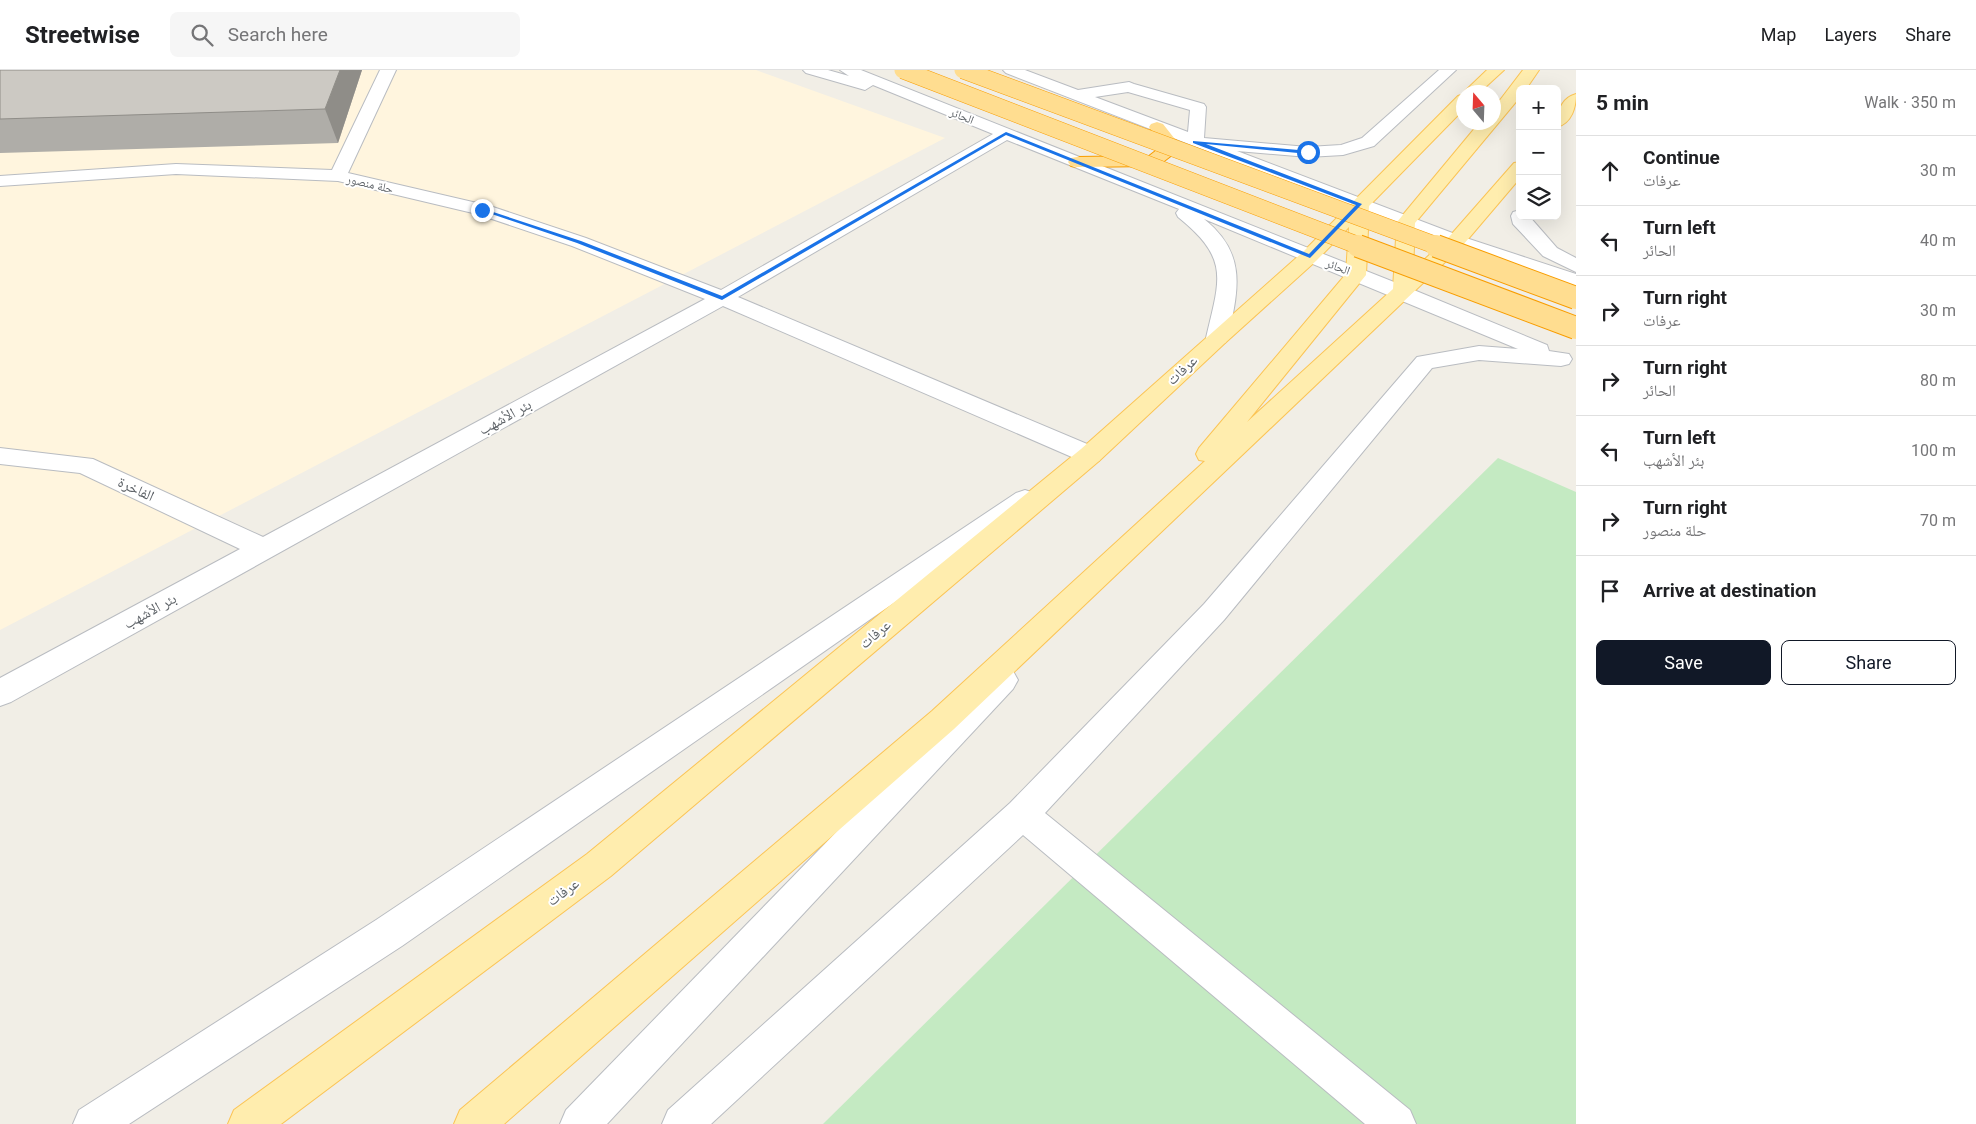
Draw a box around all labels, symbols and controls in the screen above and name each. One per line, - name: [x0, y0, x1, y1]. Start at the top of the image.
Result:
- search box: [170, 12, 520, 57]
- text: Streetwise: [25, 21, 140, 49]
- icon: search: [188, 21, 216, 49]
- text: Search here: [228, 23, 328, 46]
- text: Map: [1761, 24, 1796, 45]
- text: Layers: [1824, 24, 1877, 45]
- text: Share: [1905, 24, 1951, 45]
- north arrow: [1456, 85, 1501, 130]
- map controls: [1516, 85, 1561, 220]
- button: +: [1516, 85, 1561, 130]
- text: 5 min: [1596, 91, 1649, 115]
- text: Walk · 350 m: [1864, 93, 1956, 112]
- street label: الحائر: [947, 105, 976, 127]
- button: −: [1516, 130, 1561, 175]
- route start: [1297, 141, 1320, 164]
- text: Continue: [1643, 146, 1720, 169]
- icon: ahead: [1596, 157, 1624, 185]
- text: 30 m: [1920, 161, 1956, 180]
- text: عرفات: [1643, 171, 1681, 190]
- street label: حلة منصور: [344, 172, 395, 196]
- button: layers: [1516, 175, 1561, 220]
- route end: [471, 199, 494, 222]
- text: Turn left: [1643, 216, 1716, 239]
- icon: left: [1596, 227, 1624, 255]
- text: 40 m: [1920, 231, 1956, 250]
- text: الحائر: [1643, 241, 1676, 260]
- street label: الحائر: [1323, 256, 1352, 278]
- text: Turn right: [1643, 286, 1727, 309]
- icon: right: [1596, 297, 1624, 325]
- text: 30 m: [1920, 301, 1956, 320]
- text: عرفات: [1643, 311, 1681, 330]
- street label: عرفات: [1163, 351, 1201, 389]
- text: Turn right: [1643, 356, 1727, 379]
- icon: right: [1596, 367, 1624, 395]
- text: 80 m: [1920, 371, 1956, 390]
- text: الحائر: [1643, 381, 1676, 400]
- street label: بئر الأشهب: [476, 395, 534, 439]
- text: Turn left: [1643, 426, 1716, 449]
- icon: left: [1596, 437, 1624, 465]
- text: 100 m: [1911, 441, 1956, 460]
- text: بئر الأشهب: [1643, 451, 1704, 470]
- street label: الفاخرة: [115, 473, 157, 505]
- text: Turn right: [1643, 496, 1727, 519]
- icon: right: [1596, 507, 1624, 535]
- text: 70 m: [1920, 511, 1956, 530]
- text: حلة منصور: [1643, 521, 1706, 540]
- icon: arrive: [1596, 577, 1624, 605]
- text: Arrive at destination: [1643, 579, 1816, 602]
- street label: بئر الأشهب: [121, 589, 179, 633]
- street label: عرفات: [856, 615, 895, 652]
- button: Save: [1596, 640, 1771, 685]
- button: Share: [1781, 640, 1956, 685]
- street label: عرفات: [543, 874, 583, 910]

